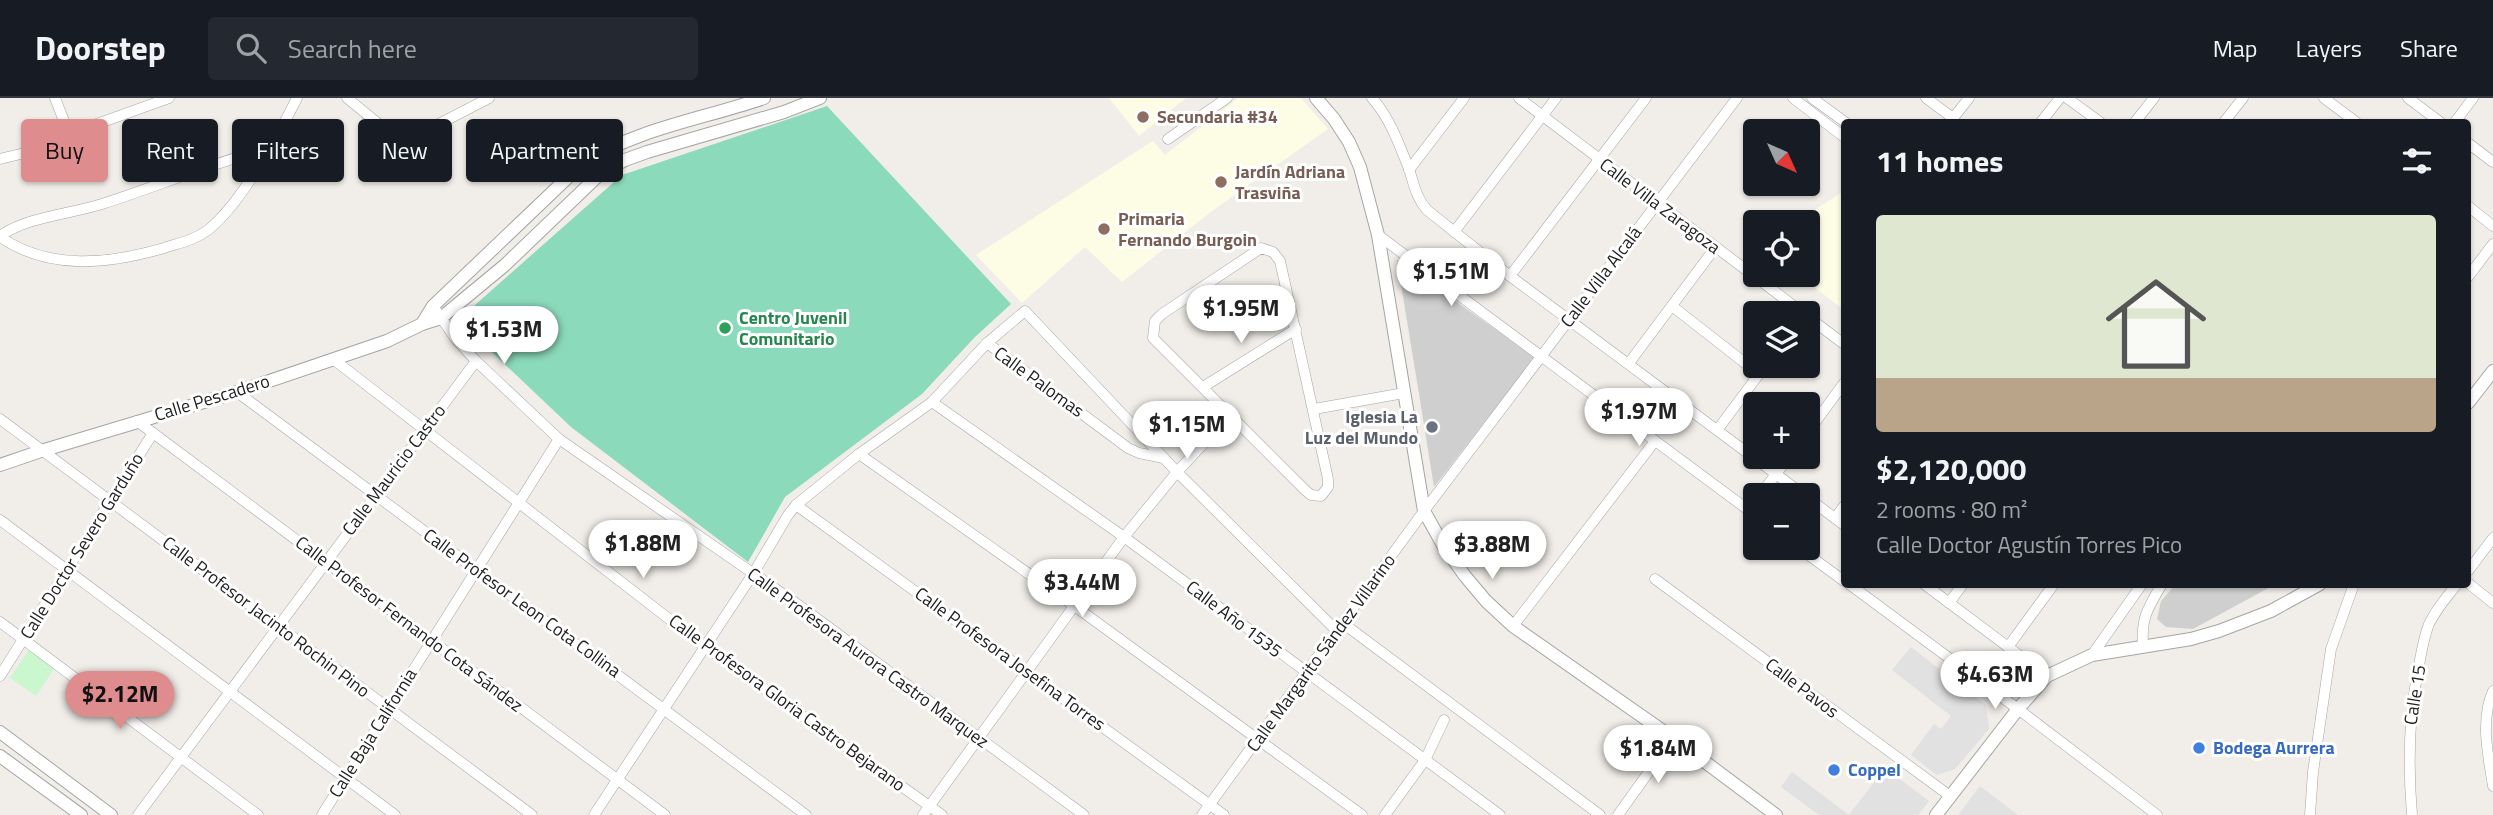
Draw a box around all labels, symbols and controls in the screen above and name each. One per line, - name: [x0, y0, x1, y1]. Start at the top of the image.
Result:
- search box: [208, 17, 698, 80]
- text: Doorstep: [35, 23, 166, 73]
- icon: search: [232, 29, 270, 67]
- text: Search here: [288, 29, 417, 68]
- text: Map: [2213, 30, 2258, 66]
- text: Layers: [2296, 30, 2362, 66]
- text: Share: [2400, 30, 2458, 66]
- place label: Secundaria #34: [1157, 103, 1278, 130]
- marker: Secundaria #34: [1135, 109, 1151, 125]
- chip: Buy: [21, 119, 108, 182]
- chip: Rent: [122, 119, 218, 182]
- chip: Filters: [232, 119, 344, 182]
- chip: New: [358, 119, 452, 182]
- chip: Apartment: [466, 119, 623, 182]
- north arrow: [1743, 119, 1820, 196]
- map controls: [1743, 119, 1820, 560]
- text: 11 homes: [1876, 138, 2003, 184]
- icon: filters: [2398, 142, 2436, 180]
- street label: Calle Villa Zaragoza: [1594, 151, 1727, 260]
- place label: Jardín Adriana Trasviña: [1235, 158, 1345, 206]
- marker: Jardín Adriana Trasviña: [1213, 174, 1229, 190]
- place label: Primaria Fernando Burgoin: [1118, 205, 1257, 253]
- button: locate: [1743, 210, 1820, 287]
- street label: Calle Villa Alcalá: [1553, 220, 1648, 333]
- marker: Primaria Fernando Burgoin: [1096, 221, 1112, 237]
- pin: $1.51M: [1394, 248, 1508, 308]
- text: $1.51M: [1412, 253, 1490, 288]
- icon: home: [2093, 261, 2219, 387]
- pin: $1.95M: [1184, 286, 1298, 345]
- text: $1.95M: [1202, 290, 1280, 325]
- button: layers: [1743, 301, 1820, 378]
- place label: Centro Juvenil Comunitario: [739, 304, 847, 352]
- pin: $1.53M: [447, 306, 561, 366]
- text: $1.53M: [465, 311, 543, 346]
- marker: Centro Juvenil Comunitario: [717, 320, 733, 336]
- street label: Calle Palomas: [989, 340, 1090, 424]
- street label: Calle Pescadero: [151, 367, 273, 428]
- pin: $1.97M: [1582, 388, 1696, 448]
- button: +: [1743, 392, 1820, 469]
- text: $1.97M: [1600, 393, 1678, 428]
- street label: Calle Mauricio Castro: [335, 398, 452, 541]
- pin: $1.15M: [1130, 402, 1244, 461]
- place label: Iglesia La Luz del Mundo: [1305, 403, 1418, 451]
- text: $1.15M: [1148, 406, 1226, 441]
- marker: Iglesia La Luz del Mundo: [1424, 419, 1440, 435]
- text: $2,120,000: [1876, 446, 2026, 492]
- street label: Calle Doctor Severo Garduño: [13, 447, 150, 644]
- button: −: [1743, 483, 1820, 560]
- text: 2 rooms · 80 m²: [1876, 492, 2027, 527]
- pin: $1.88M: [586, 520, 700, 580]
- street label: Calle Profesor Leon Cota Collina: [418, 522, 627, 684]
- pin: $3.88M: [1435, 522, 1549, 581]
- text: $1.88M: [604, 525, 682, 560]
- text: $3.88M: [1453, 526, 1531, 561]
- text: Calle Doctor Agustín Torres Pico: [1876, 527, 2182, 562]
- street label: Calle Profesor Jacinto Rochin Pino: [157, 529, 376, 704]
- street label: Calle Profesor Fernando Cota Sández: [290, 529, 529, 718]
- street label: Calle Margarito Sández Villarino: [1239, 548, 1402, 757]
- pin: $3.44M: [1025, 560, 1139, 619]
- street label: Calle Profesora Aurora Castro Marquez: [742, 561, 995, 755]
- text: $3.44M: [1043, 564, 1121, 599]
- street label: Calle Año 1535: [1181, 573, 1288, 664]
- street label: Calle Profesora Josefina Torres: [909, 580, 1111, 737]
- street label: Calle Profesora Gloria Castro Bejarano: [663, 607, 911, 798]
- street label: Calle Pavos: [1760, 651, 1845, 724]
- pin: $4.63M: [1938, 652, 2052, 711]
- text: $4.63M: [1956, 656, 2034, 691]
- street label: Calle Baja California: [322, 663, 423, 803]
- street label: Calle 15: [2396, 663, 2433, 727]
- pin: $2.12M: [63, 672, 177, 731]
- text: $2.12M: [81, 676, 159, 711]
- pin: $1.84M: [1601, 726, 1715, 785]
- text: $1.84M: [1619, 730, 1697, 765]
- place label: Bodega Aurrera: [2213, 734, 2335, 761]
- marker: Bodega Aurrera: [2191, 740, 2207, 756]
- place label: Coppel: [1848, 756, 1901, 783]
- marker: Coppel: [1826, 762, 1842, 778]

